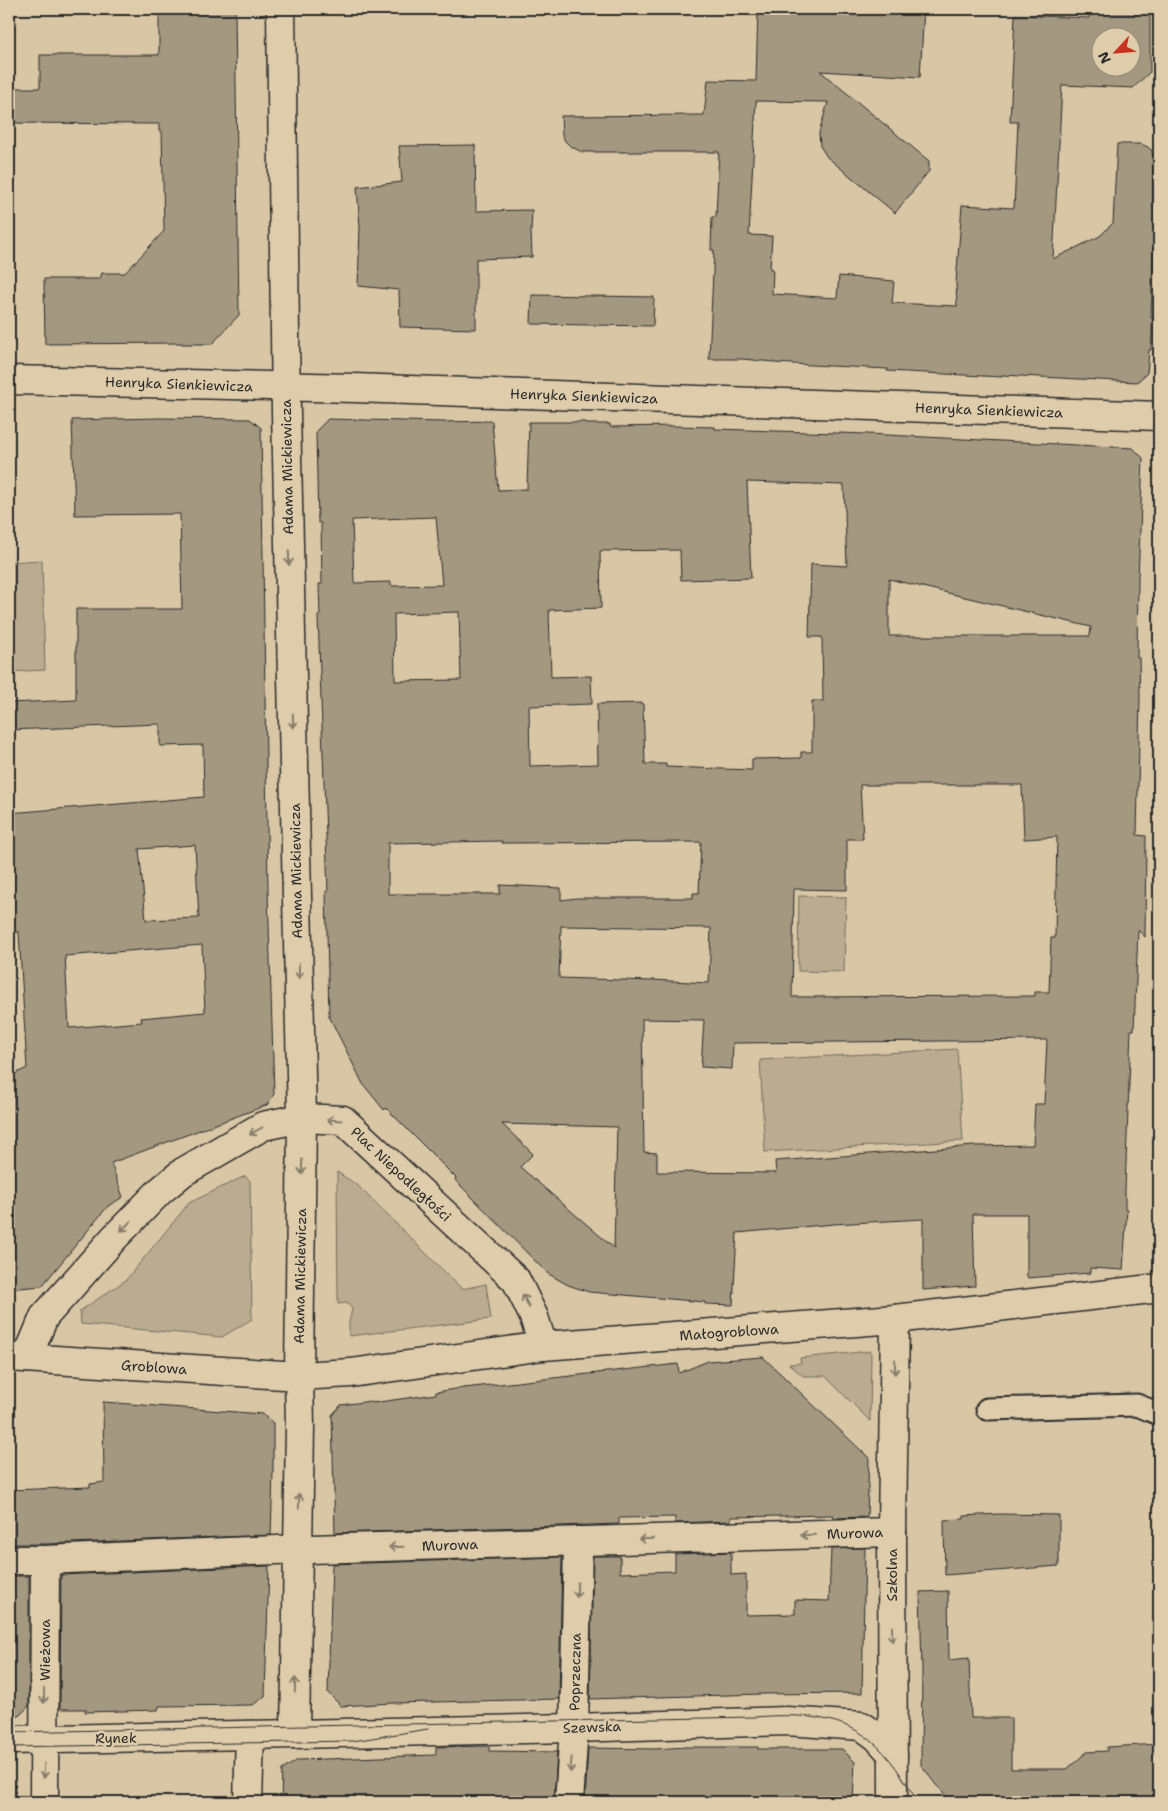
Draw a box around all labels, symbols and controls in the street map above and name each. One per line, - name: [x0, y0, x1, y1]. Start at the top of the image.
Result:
- north arrow: [1090, 28, 1140, 78]
- text: N: [1094, 49, 1115, 67]
- street label: Henryka Sienkiewicza: [105, 372, 254, 396]
- street label: Henryka Sienkiewicza: [510, 384, 659, 408]
- street label: Henryka Sienkiewicza: [915, 398, 1064, 422]
- street label: Adama Mickiewicza: [277, 399, 297, 535]
- one-way arrow: [284, 550, 294, 566]
- one-way arrow: [288, 712, 298, 729]
- street label: Adama Mickiewicza: [286, 803, 306, 939]
- one-way arrow: [294, 963, 303, 979]
- one-way arrow: [326, 1115, 342, 1124]
- street label: Plac Niepodległości: [347, 1123, 455, 1225]
- one-way arrow: [249, 1126, 263, 1136]
- one-way arrow: [297, 1158, 307, 1174]
- street label: Adama Mickiewicza: [290, 1208, 310, 1344]
- one-way arrow: [120, 1220, 132, 1232]
- one-way arrow: [521, 1294, 530, 1309]
- street label: Małogroblowa: [679, 1320, 779, 1344]
- street label: Groblowa: [120, 1356, 188, 1378]
- one-way arrow: [890, 1359, 900, 1375]
- one-way arrow: [294, 1493, 304, 1510]
- street label: Murowa: [827, 1523, 884, 1543]
- one-way arrow: [800, 1530, 816, 1540]
- street label: Murowa: [422, 1535, 479, 1555]
- one-way arrow: [638, 1535, 654, 1544]
- one-way arrow: [388, 1542, 404, 1551]
- street label: Szkolna: [883, 1548, 901, 1601]
- one-way arrow: [572, 1582, 582, 1598]
- street label: Wieżowa: [36, 1619, 54, 1681]
- one-way arrow: [887, 1625, 897, 1641]
- street label: Poprzeczna: [565, 1633, 585, 1711]
- one-way arrow: [290, 1678, 300, 1694]
- one-way arrow: [39, 1688, 49, 1704]
- street label: Szewska: [563, 1717, 622, 1737]
- street label: Rynek: [95, 1729, 137, 1747]
- one-way arrow: [567, 1757, 576, 1773]
- one-way arrow: [40, 1763, 49, 1779]

